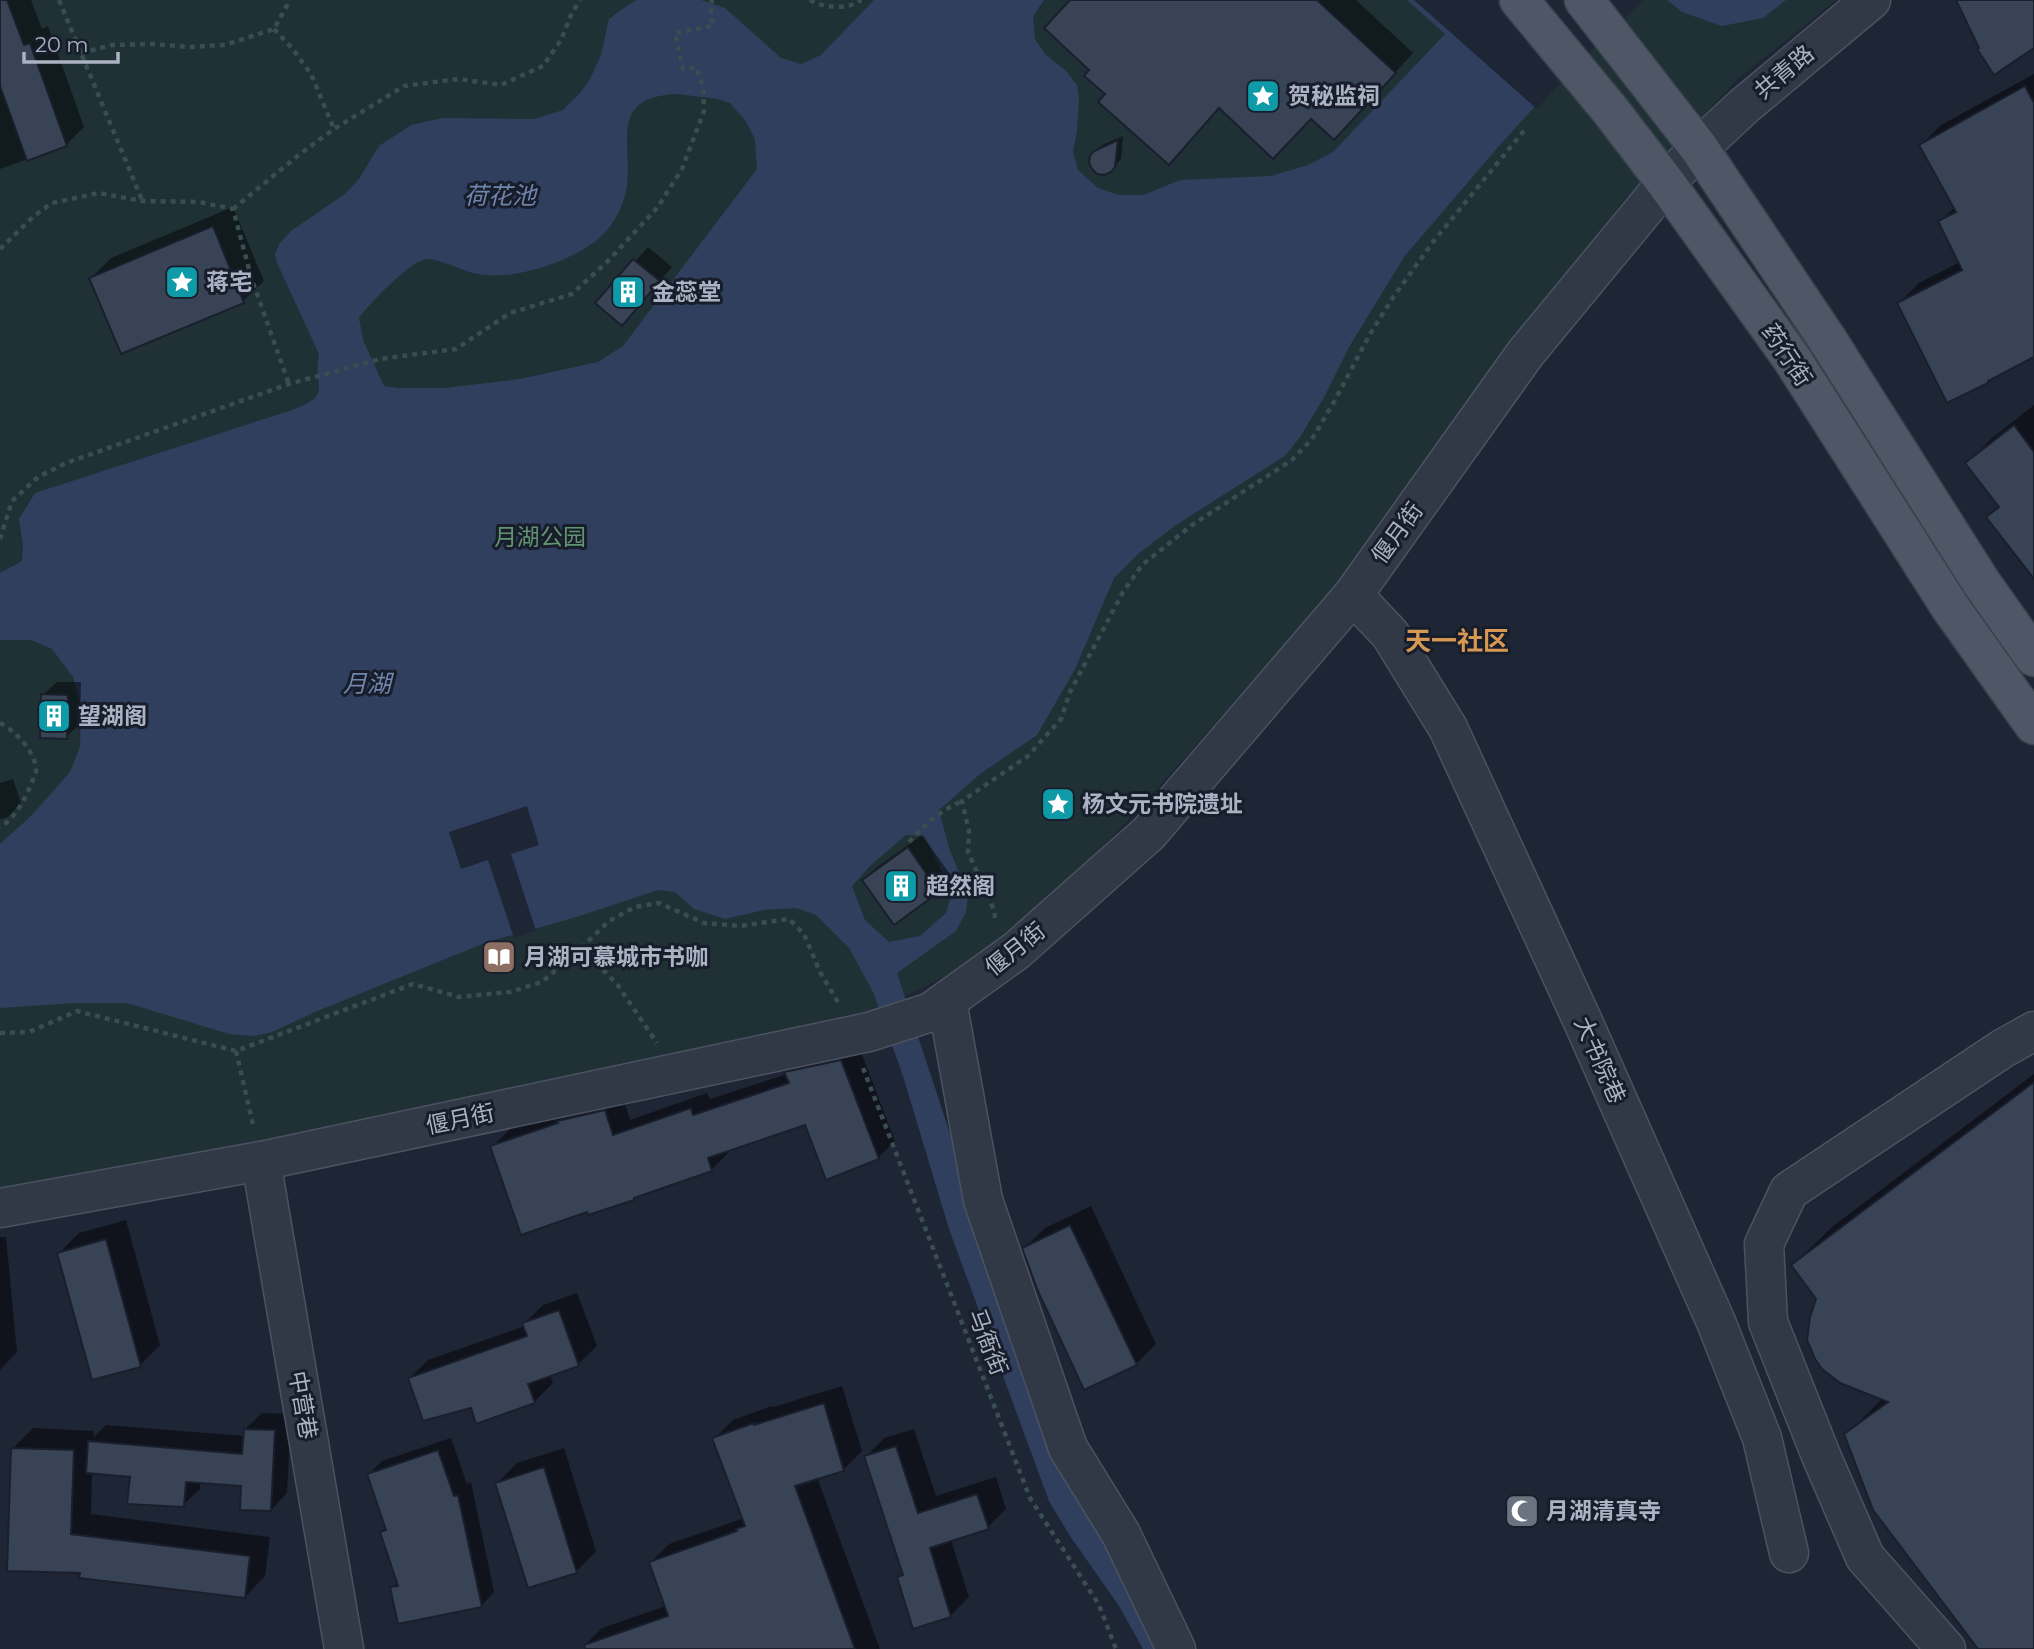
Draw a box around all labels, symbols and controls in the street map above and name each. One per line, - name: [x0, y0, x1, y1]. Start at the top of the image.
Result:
- scale bar: [24, 21, 119, 65]
- text: 20 m: [35, 32, 89, 57]
- street label: 共青路: [1749, 39, 1819, 105]
- place icon: 贺秘监祠: [1244, 77, 1282, 115]
- place label: 贺秘监祠: [1288, 82, 1380, 110]
- water label: 荷花池: [464, 181, 538, 210]
- place icon: 蒋宅: [163, 263, 201, 301]
- place label: 蒋宅: [206, 268, 252, 296]
- building icon: 金蕊堂: [609, 273, 647, 311]
- place label: 金蕊堂: [652, 278, 721, 306]
- street label: 药行街: [1756, 319, 1818, 391]
- street label: 偃月街: [1365, 497, 1429, 569]
- park label: 月湖公园: [494, 523, 586, 551]
- district label: 天一社区: [1405, 625, 1509, 657]
- water label: 月湖: [343, 669, 395, 698]
- building icon: 望湖阁: [35, 697, 73, 735]
- place label: 望湖阁: [78, 702, 147, 730]
- place icon: 杨文元书院遗址: [1039, 785, 1077, 823]
- place label: 杨文元书院遗址: [1082, 790, 1243, 818]
- building icon: 超然阁: [882, 867, 920, 905]
- place label: 超然阁: [926, 872, 995, 900]
- street label: 偃月街: [979, 916, 1051, 982]
- library icon: 月湖可慕城市书咖: [480, 938, 518, 976]
- place label: 月湖可慕城市书咖: [524, 943, 708, 971]
- street label: 大书院巷: [1569, 1012, 1631, 1108]
- street label: 偃月街: [423, 1098, 497, 1140]
- street label: 马衙街: [963, 1305, 1013, 1379]
- street label: 中营巷: [283, 1369, 323, 1441]
- mosque icon: 月湖清真寺: [1503, 1492, 1541, 1530]
- place label: 月湖清真寺: [1546, 1497, 1661, 1525]

